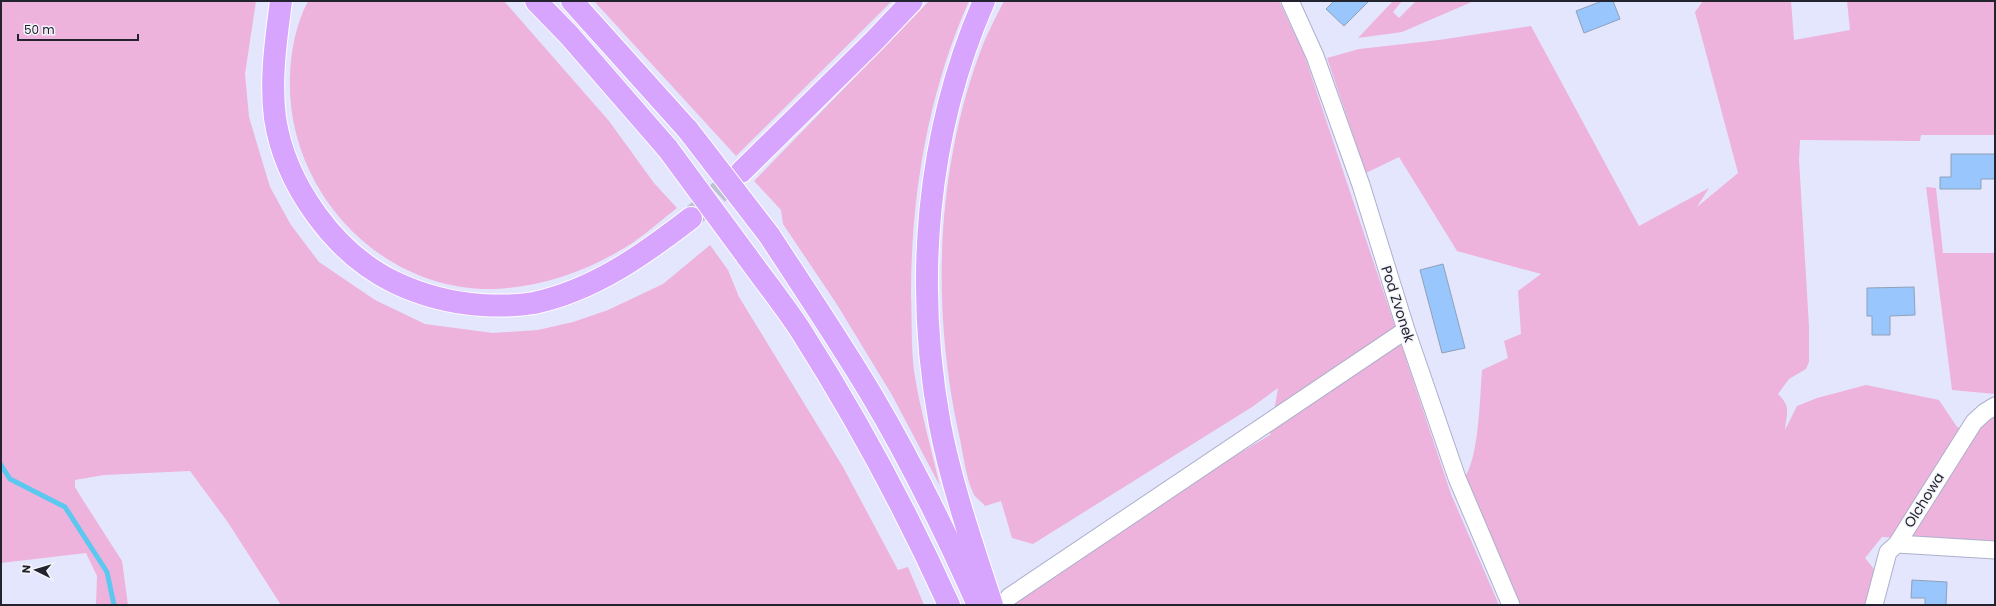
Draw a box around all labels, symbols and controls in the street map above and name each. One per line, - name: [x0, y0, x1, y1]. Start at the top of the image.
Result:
- scale bar: [18, 16, 138, 42]
- text: 50 m: [24, 21, 55, 38]
- street label: Pod Zvonek: [1376, 263, 1420, 346]
- street label: Olchowa: [1899, 468, 1949, 532]
- north arrow: [16, 550, 56, 590]
- text: N: [18, 564, 34, 574]

